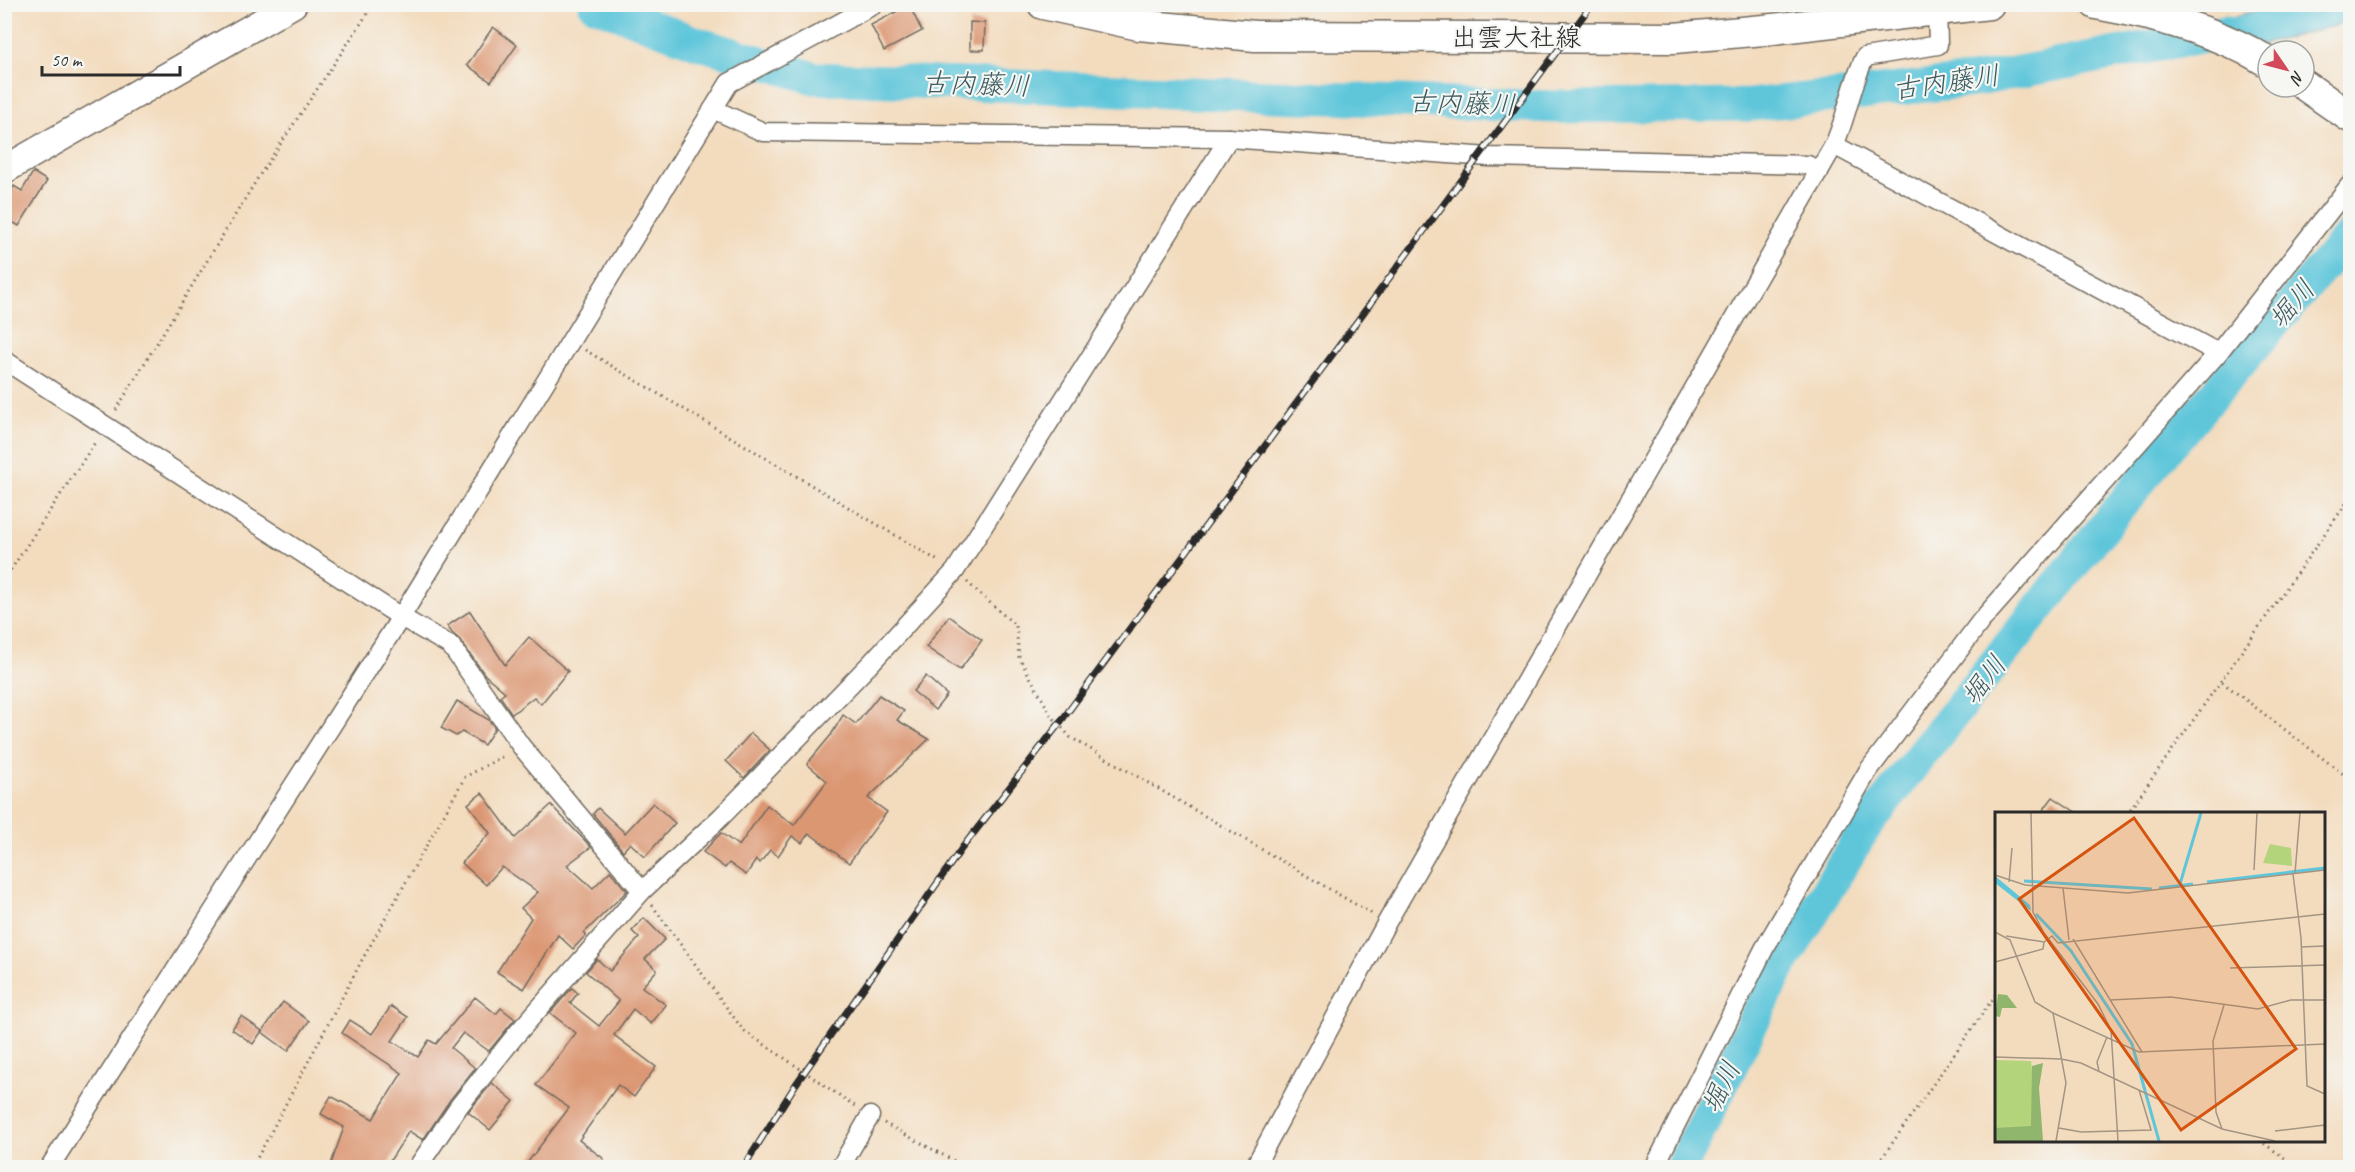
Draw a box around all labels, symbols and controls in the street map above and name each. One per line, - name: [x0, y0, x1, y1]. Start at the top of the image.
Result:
- street label: 出雲大社線: [1451, 21, 1581, 54]
- scale bar: [42, 39, 180, 77]
- north arrow: [2256, 39, 2316, 99]
- text: 50 m: [51, 49, 84, 71]
- water label: 古内藤川: [1890, 58, 2002, 106]
- water label: 古内藤川: [921, 65, 1031, 103]
- text: N: [2285, 67, 2309, 89]
- water label: 古内藤川: [1407, 84, 1517, 122]
- water label: 堀川: [2261, 272, 2323, 336]
- water label: 堀川: [1954, 648, 2014, 712]
- inset map: [1995, 812, 2325, 1142]
- water label: 堀川: [1694, 1055, 1748, 1119]

